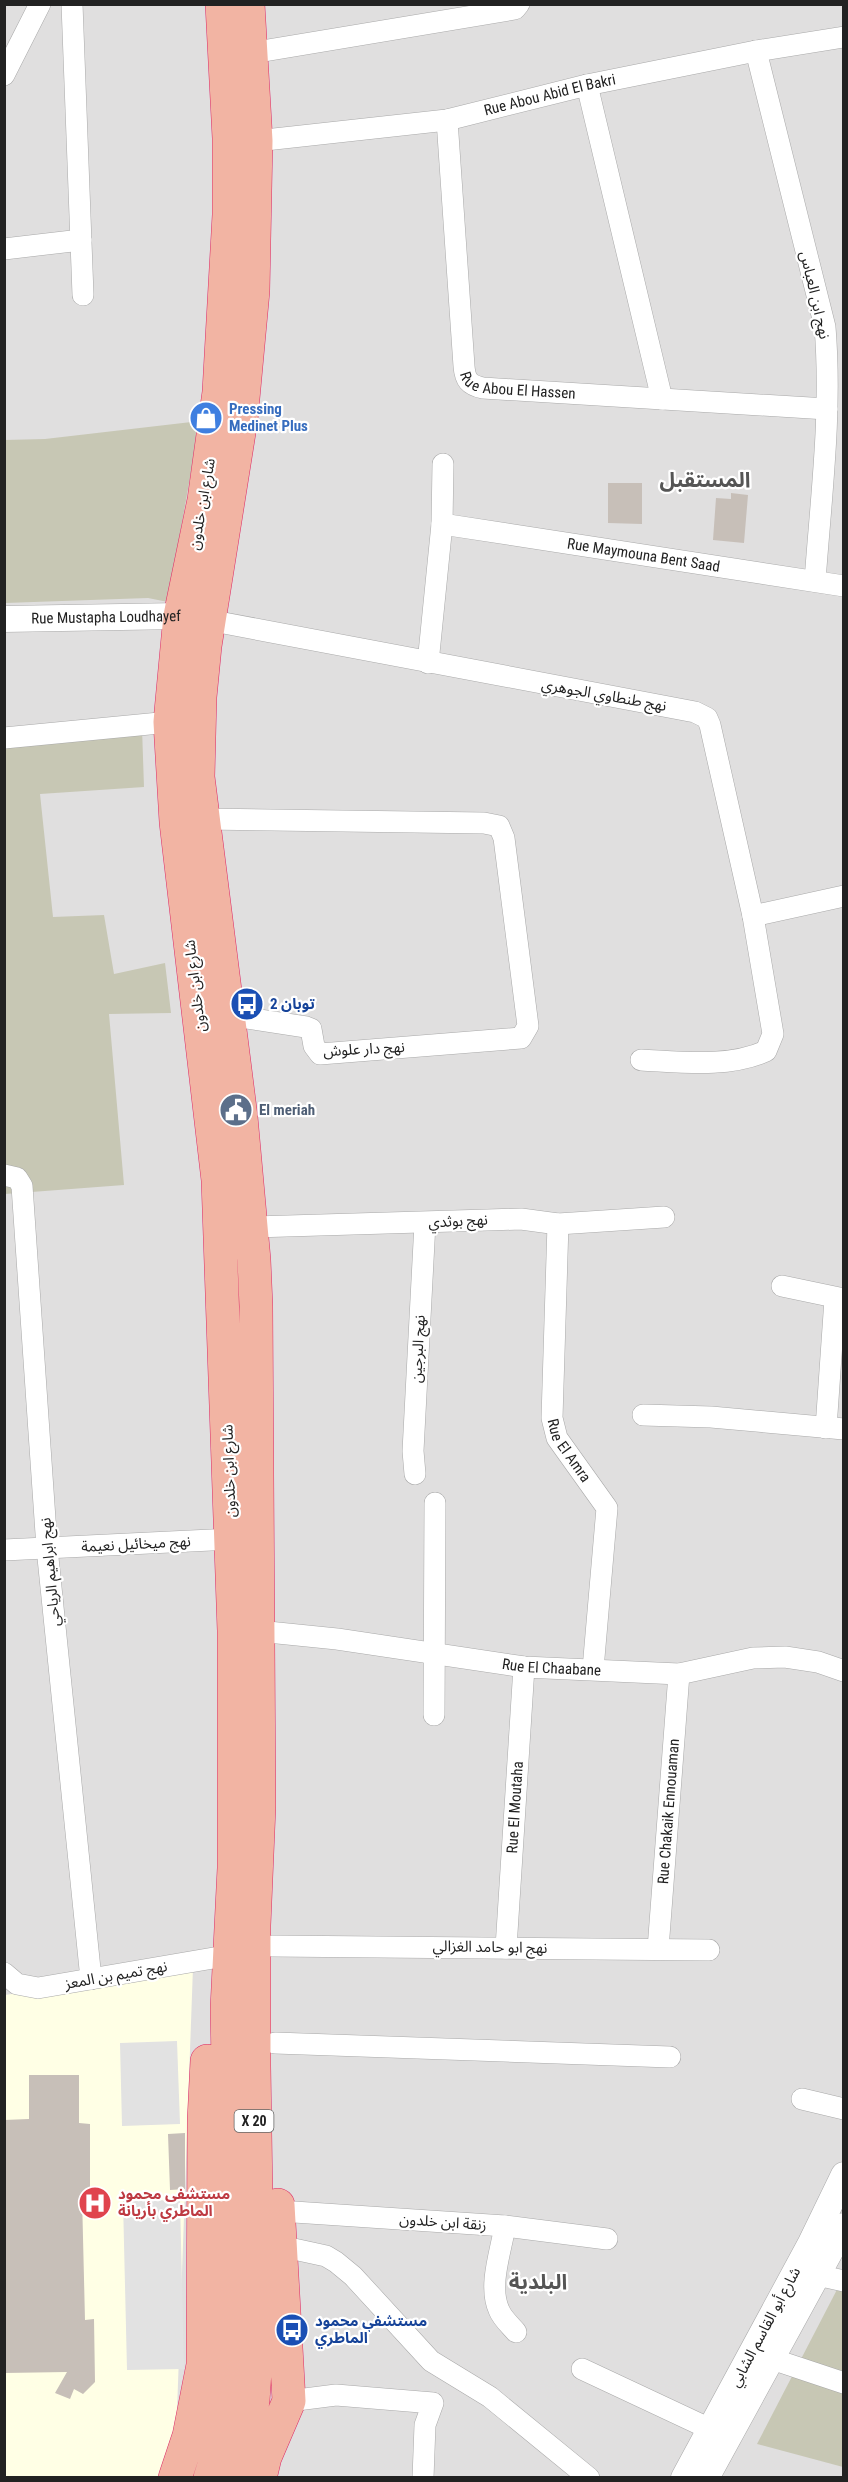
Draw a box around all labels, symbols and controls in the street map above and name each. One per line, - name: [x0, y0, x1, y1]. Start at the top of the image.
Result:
- street label: Rue Abou Abid El Bakri: [482, 70, 617, 119]
- street label: نهج ابن العباس: [793, 249, 834, 341]
- street label: Rue Abou El Hassen: [456, 369, 576, 403]
- shop icon: Pressing Medinet Plus: [188, 400, 224, 436]
- place label: Pressing Medinet Plus: [229, 400, 308, 435]
- street label: شارع ابن خلدون: [185, 456, 222, 552]
- district label: المستقبل: [660, 468, 750, 492]
- street label: Rue Maymouna Bent Saad: [566, 534, 721, 576]
- street label: Rue Mustapha Loudhayef: [31, 607, 181, 628]
- street label: نهج طنطاوي الجوهري: [540, 675, 668, 718]
- street label: شارع ابن خلدون: [180, 938, 213, 1033]
- bus stop icon: توبان 2: [229, 986, 265, 1022]
- place label: توبان 2: [270, 995, 316, 1013]
- street label: نهج دار علوش: [323, 1038, 405, 1063]
- public building icon: El meriah: [218, 1092, 254, 1128]
- place label: El meriah: [259, 1101, 315, 1119]
- street label: نهج بوثدي: [428, 1210, 488, 1235]
- street label: نهج البرجين: [407, 1314, 432, 1384]
- street label: Rue El Amra: [544, 1417, 595, 1486]
- street label: شارع ابن خلدون: [218, 1424, 243, 1518]
- street label: نهج ابراهيم الرياحي: [36, 1516, 67, 1627]
- street label: نهج ميخائيل نعيمة: [81, 1532, 191, 1559]
- street label: Rue El Chaabane: [501, 1655, 601, 1679]
- street label: Rue Chakaik Ennouaman: [654, 1738, 683, 1885]
- street label: Rue El Moutaha: [503, 1761, 527, 1854]
- street label: نهج ابو حامد الغزالي: [432, 1937, 548, 1960]
- street label: نهج تميم بن المعز: [62, 1957, 169, 1996]
- road number: X 20: [234, 2110, 274, 2132]
- hospital icon: مستشفى محمود الماطري بأريانة: [77, 2185, 113, 2221]
- place label: مستشفى محمود الماطري بأريانة: [118, 2185, 230, 2222]
- street label: زنقة ابن خلدون: [399, 2210, 487, 2234]
- street label: شارع أبو القاسم الشابي: [726, 2264, 807, 2391]
- district label: البلدية: [509, 2270, 567, 2294]
- bus stop icon: مستشفي محمود الماطري: [274, 2312, 310, 2348]
- place label: مستشفي محمود الماطري: [315, 2312, 427, 2349]

